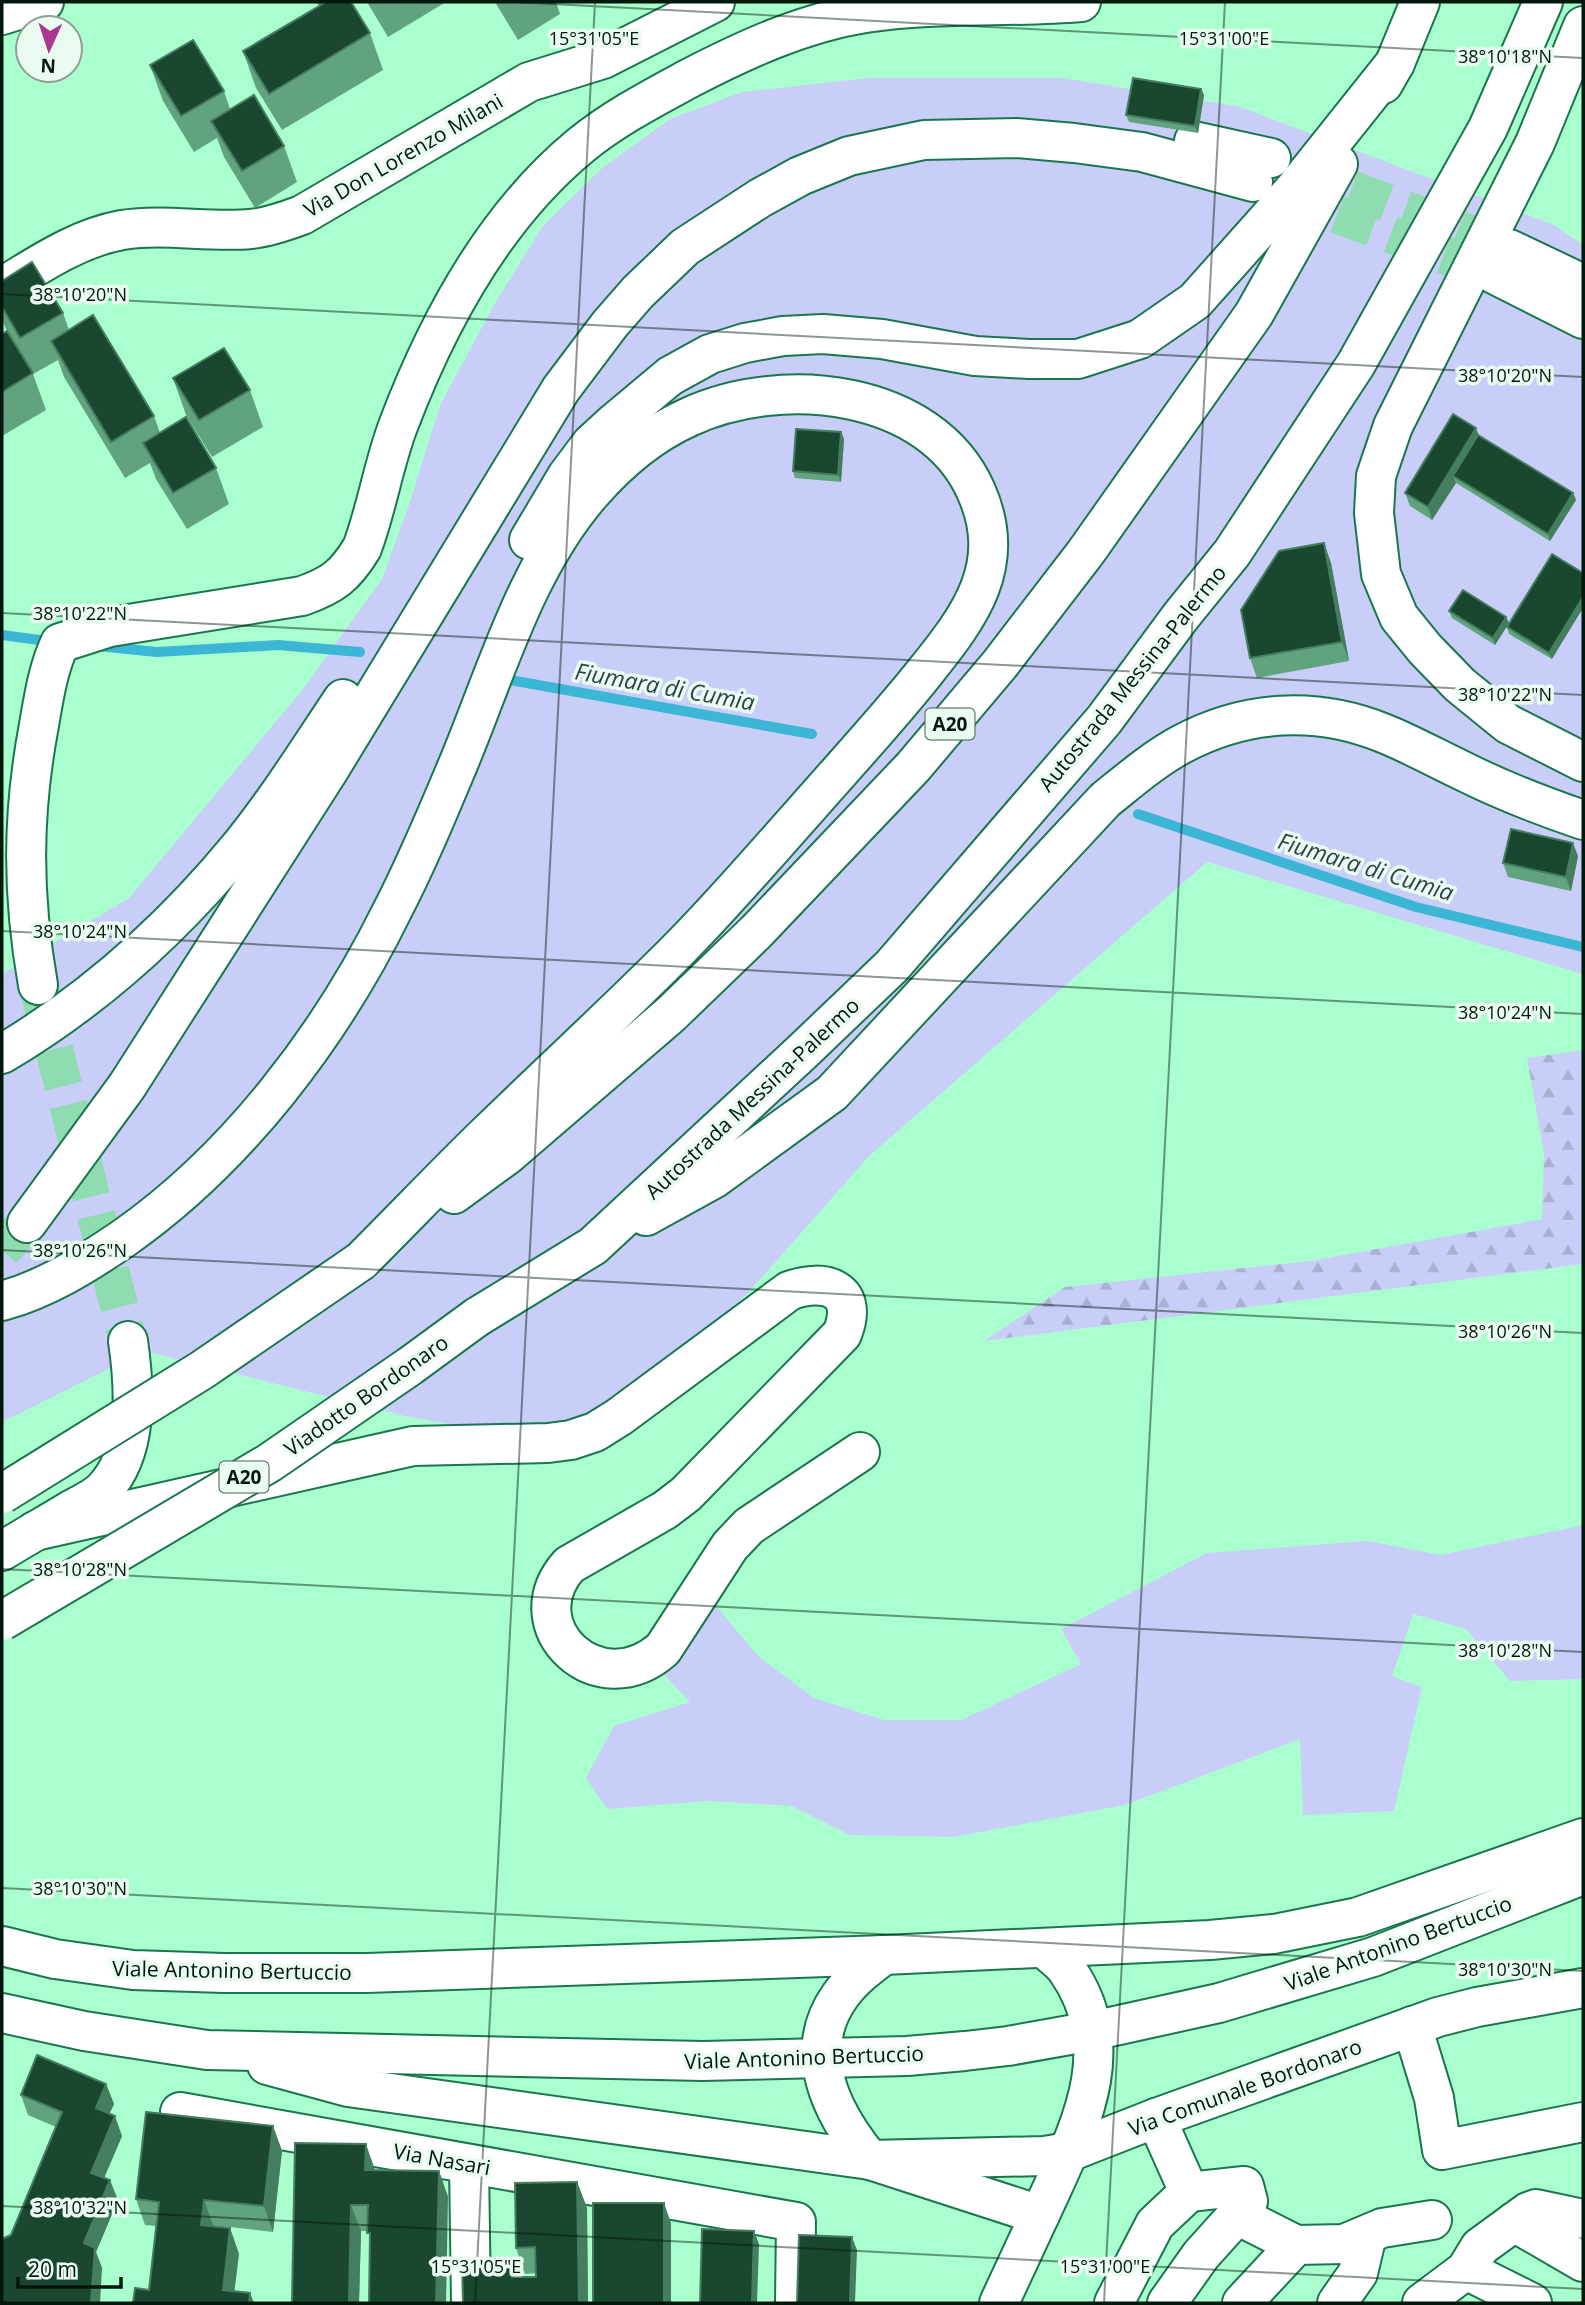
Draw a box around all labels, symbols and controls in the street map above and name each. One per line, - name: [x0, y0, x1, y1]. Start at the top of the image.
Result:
- north arrow: [14, 14, 84, 84]
- text: 15°31'05"E: [549, 26, 639, 50]
- text: 15°31'00"E: [1179, 26, 1269, 50]
- text: 38°10'18"N: [1458, 44, 1552, 68]
- text: N: [40, 53, 57, 79]
- street label: Via Don Lorenzo Milani: [298, 87, 508, 223]
- text: 38°10'20"N: [33, 282, 127, 306]
- text: 38°10'20"N: [1458, 363, 1552, 387]
- street label: Autostrada Messina-Palermo: [1032, 559, 1232, 797]
- text: 38°10'22"N: [33, 601, 127, 625]
- water label: Fiumara di Cumia: [573, 654, 757, 718]
- text: 38°10'22"N: [1458, 682, 1552, 706]
- road number: A20: [926, 708, 974, 740]
- water label: Fiumara di Cumia: [1274, 824, 1458, 908]
- text: 38°10'24"N: [33, 919, 127, 943]
- street label: Autostrada Messina-Palermo: [639, 991, 865, 1205]
- text: 38°10'24"N: [1458, 1000, 1552, 1024]
- text: 38°10'26"N: [33, 1238, 127, 1262]
- text: 38°10'26"N: [1458, 1319, 1552, 1343]
- street label: Viadotto Bordonaro: [278, 1328, 454, 1462]
- road number: A20: [219, 1462, 268, 1492]
- text: 38°10'28"N: [33, 1557, 127, 1581]
- text: 38°10'28"N: [1458, 1638, 1552, 1662]
- text: 38°10'30"N: [33, 1876, 127, 1900]
- street label: Viale Antonino Bertuccio: [1281, 1889, 1515, 1997]
- street label: Viale Antonino Bertuccio: [112, 1954, 352, 1986]
- text: 38°10'30"N: [1458, 1957, 1552, 1981]
- street label: Via Comunale Bordonaro: [1125, 2032, 1365, 2142]
- street label: Viale Antonino Bertuccio: [684, 2039, 924, 2075]
- street label: Via Nasari: [391, 2137, 493, 2181]
- text: 38°10'32"N: [33, 2195, 127, 2219]
- scale bar: [18, 2246, 121, 2290]
- text: 15°31'05"E: [431, 2254, 521, 2278]
- text: 15°31'00"E: [1060, 2254, 1150, 2278]
- text: 20 m: [28, 2255, 77, 2283]

